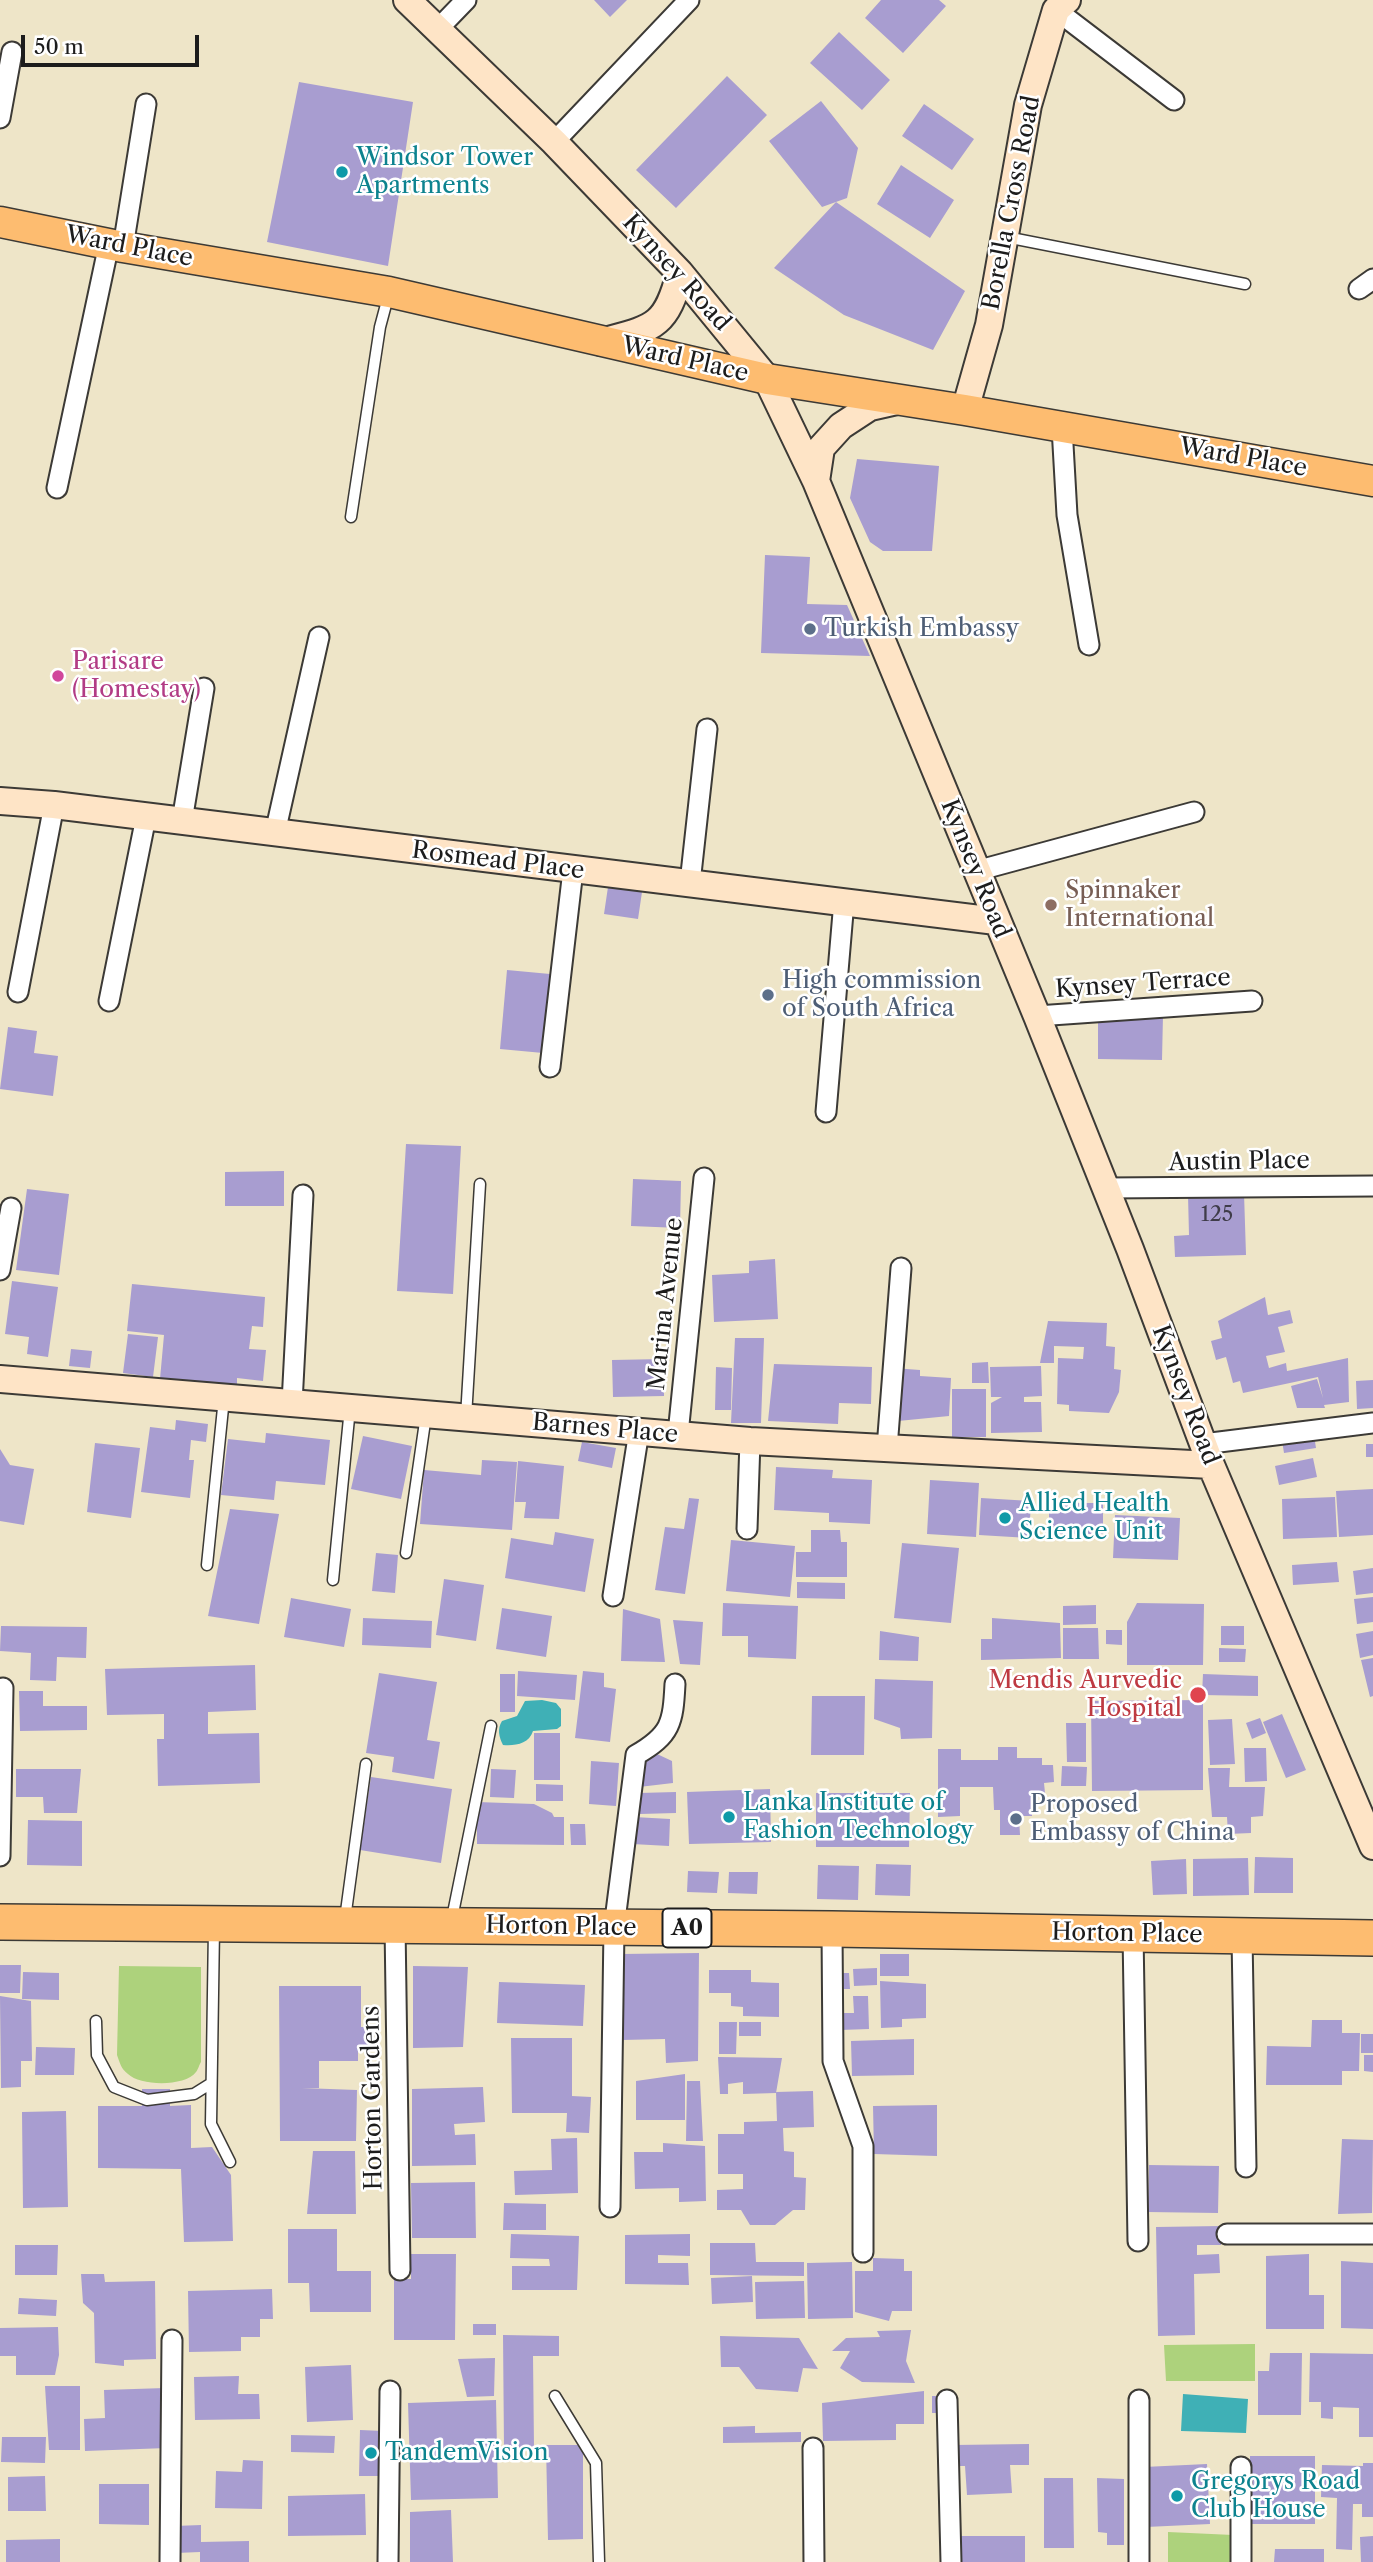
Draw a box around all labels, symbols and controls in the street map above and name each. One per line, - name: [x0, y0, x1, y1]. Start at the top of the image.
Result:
- scale bar: [24, 21, 203, 65]
- text: 50 m: [34, 34, 84, 59]
- street label: Borella Cross Road: [977, 93, 1047, 313]
- place label: Windsor Tower Apartments: [356, 144, 533, 200]
- marker: Windsor Tower Apartments: [334, 164, 350, 180]
- street label: Kynsey Road: [616, 209, 736, 337]
- street label: Ward Place: [63, 221, 195, 273]
- street label: Ward Place: [619, 331, 751, 389]
- street label: Ward Place: [1177, 433, 1309, 483]
- place label: Turkish Embassy: [824, 615, 1019, 643]
- marker: Turkish Embassy: [802, 621, 818, 637]
- place label: Parisare (Homestay): [72, 648, 201, 704]
- marker: Parisare (Homestay): [50, 668, 66, 684]
- street label: Kynsey Road: [934, 795, 1016, 943]
- street label: Rosmead Place: [410, 836, 586, 886]
- place label: Spinnaker International: [1065, 877, 1214, 933]
- marker: Spinnaker International: [1043, 897, 1059, 913]
- street label: Kynsey Terrace: [1054, 963, 1232, 1005]
- place label: High commission of South Africa: [782, 967, 981, 1023]
- marker: High commission of South Africa: [760, 987, 776, 1003]
- street label: Austin Place: [1168, 1146, 1310, 1178]
- house number: 125: [1201, 1202, 1233, 1228]
- street label: Marina Avenue: [643, 1216, 689, 1392]
- street label: Kynsey Road: [1145, 1321, 1225, 1469]
- street label: Barnes Place: [531, 1408, 679, 1450]
- place label: Allied Health Science Unit: [1019, 1490, 1170, 1546]
- marker: Allied Health Science Unit: [997, 1510, 1013, 1526]
- place label: Mendis Aurvedic Hospital: [988, 1667, 1182, 1723]
- marker: Mendis Aurvedic Hospital: [1188, 1685, 1208, 1705]
- place label: Lanka Institute of Fashion Technology: [743, 1789, 974, 1845]
- place label: Proposed Embassy of China: [1030, 1791, 1235, 1847]
- marker: Lanka Institute of Fashion Technology: [721, 1809, 737, 1825]
- marker: Proposed Embassy of China: [1008, 1811, 1024, 1827]
- road number: A0: [662, 1909, 712, 1948]
- street label: Horton Place: [485, 1911, 637, 1943]
- street label: Horton Place: [1051, 1918, 1203, 1950]
- street label: Horton Gardens: [357, 2005, 389, 2191]
- place label: TandemVision: [385, 2439, 548, 2467]
- marker: TandemVision: [363, 2445, 379, 2461]
- place label: Gregorys Road Club House: [1191, 2468, 1360, 2524]
- marker: Gregorys Road Club House: [1169, 2488, 1185, 2504]

